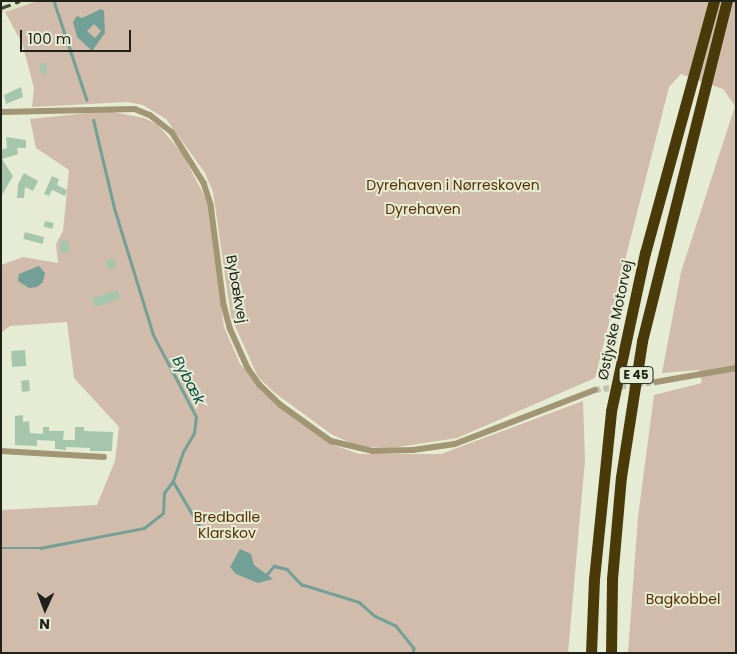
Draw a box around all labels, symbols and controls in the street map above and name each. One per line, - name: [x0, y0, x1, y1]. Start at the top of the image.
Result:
- scale bar: [22, 20, 134, 52]
- text: 100 m: [28, 28, 71, 49]
- park label: Dyrehaven i Nørreskoven: [366, 177, 540, 193]
- park label: Dyrehaven: [385, 201, 461, 217]
- street label: Bybækvej: [223, 254, 251, 324]
- street label: Østjyske Motorvej: [594, 259, 636, 381]
- water label: Bybæk: [169, 353, 209, 407]
- road number: E 45: [618, 366, 654, 384]
- park label: Bredballe Klarskov: [194, 509, 260, 542]
- north arrow: [20, 584, 70, 634]
- park label: Bagkobbel: [646, 591, 720, 607]
- text: N: [39, 614, 50, 634]

